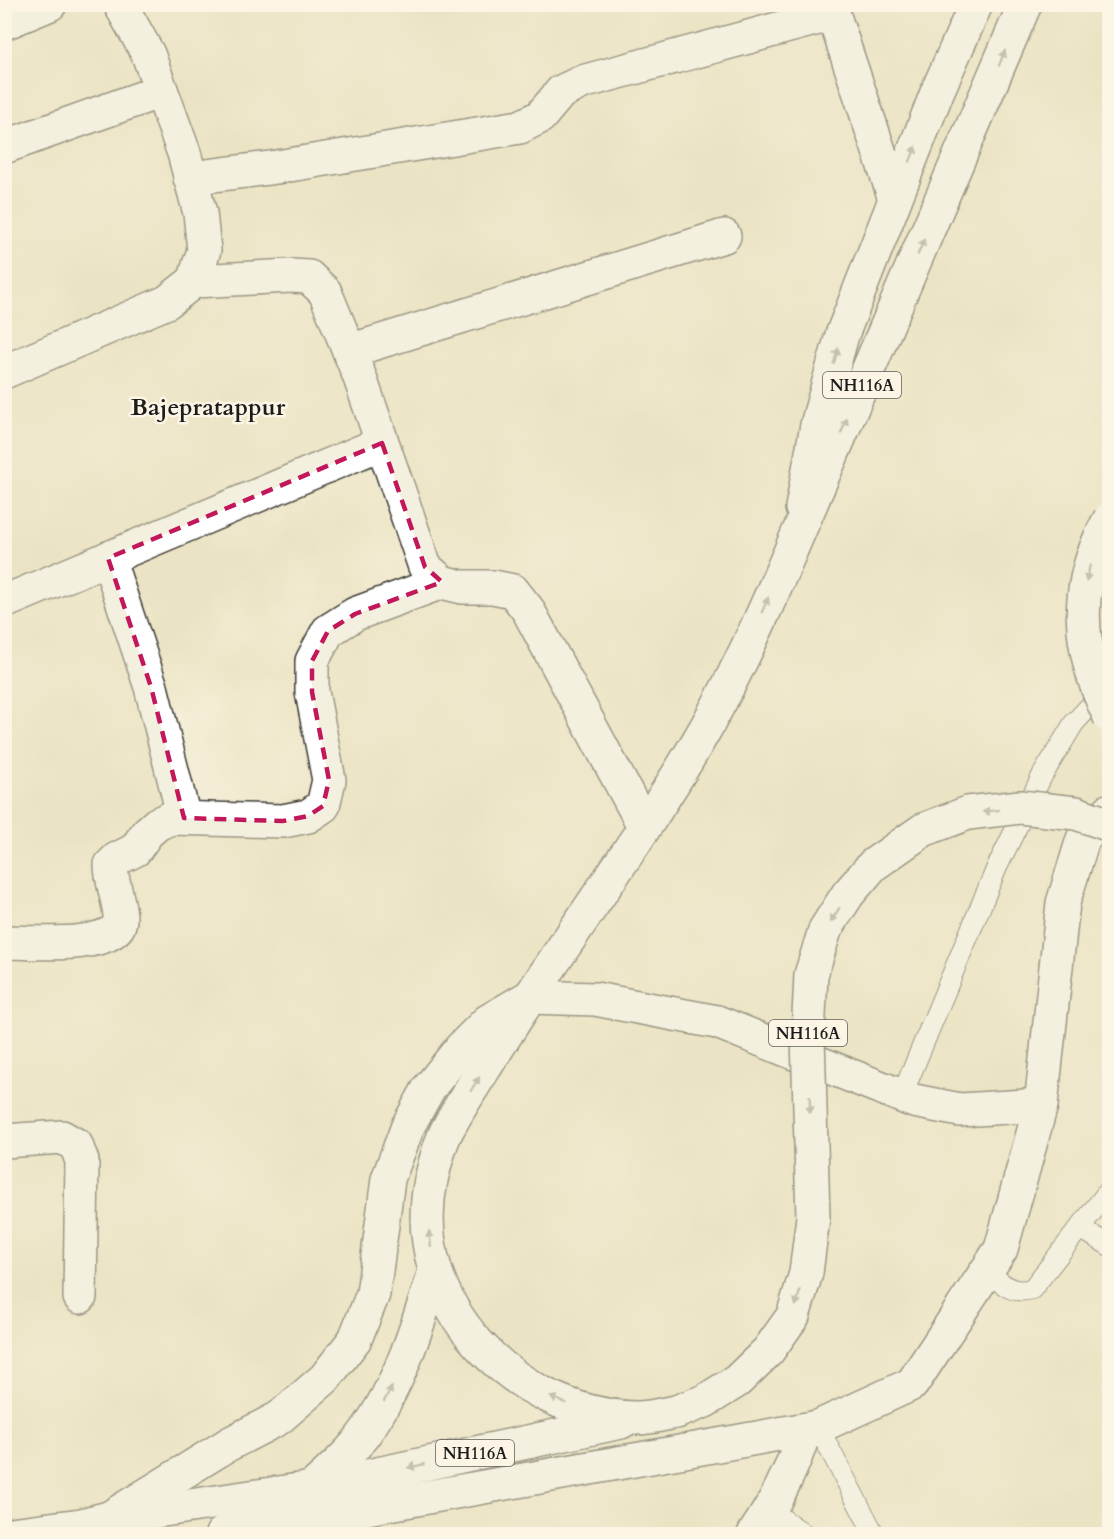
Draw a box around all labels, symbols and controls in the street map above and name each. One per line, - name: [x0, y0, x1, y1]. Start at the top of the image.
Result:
- one-way arrow: [998, 49, 1007, 67]
- one-way arrow: [909, 145, 918, 163]
- one-way arrow: [917, 239, 926, 256]
- one-way arrow: [831, 347, 841, 365]
- road number: NH116A: [823, 372, 901, 398]
- district label: Bajepratappur: [131, 391, 286, 424]
- one-way arrow: [839, 417, 849, 435]
- one-way arrow: [1083, 563, 1093, 582]
- one-way arrow: [761, 596, 770, 613]
- one-way arrow: [981, 806, 1000, 815]
- one-way arrow: [829, 907, 840, 923]
- road number: NH116A: [769, 1020, 847, 1046]
- one-way arrow: [470, 1076, 481, 1092]
- one-way arrow: [805, 1096, 814, 1115]
- one-way arrow: [425, 1230, 435, 1249]
- one-way arrow: [793, 1289, 802, 1307]
- one-way arrow: [383, 1385, 393, 1402]
- one-way arrow: [549, 1395, 567, 1404]
- road number: NH116A: [436, 1440, 514, 1466]
- one-way arrow: [407, 1461, 425, 1471]

